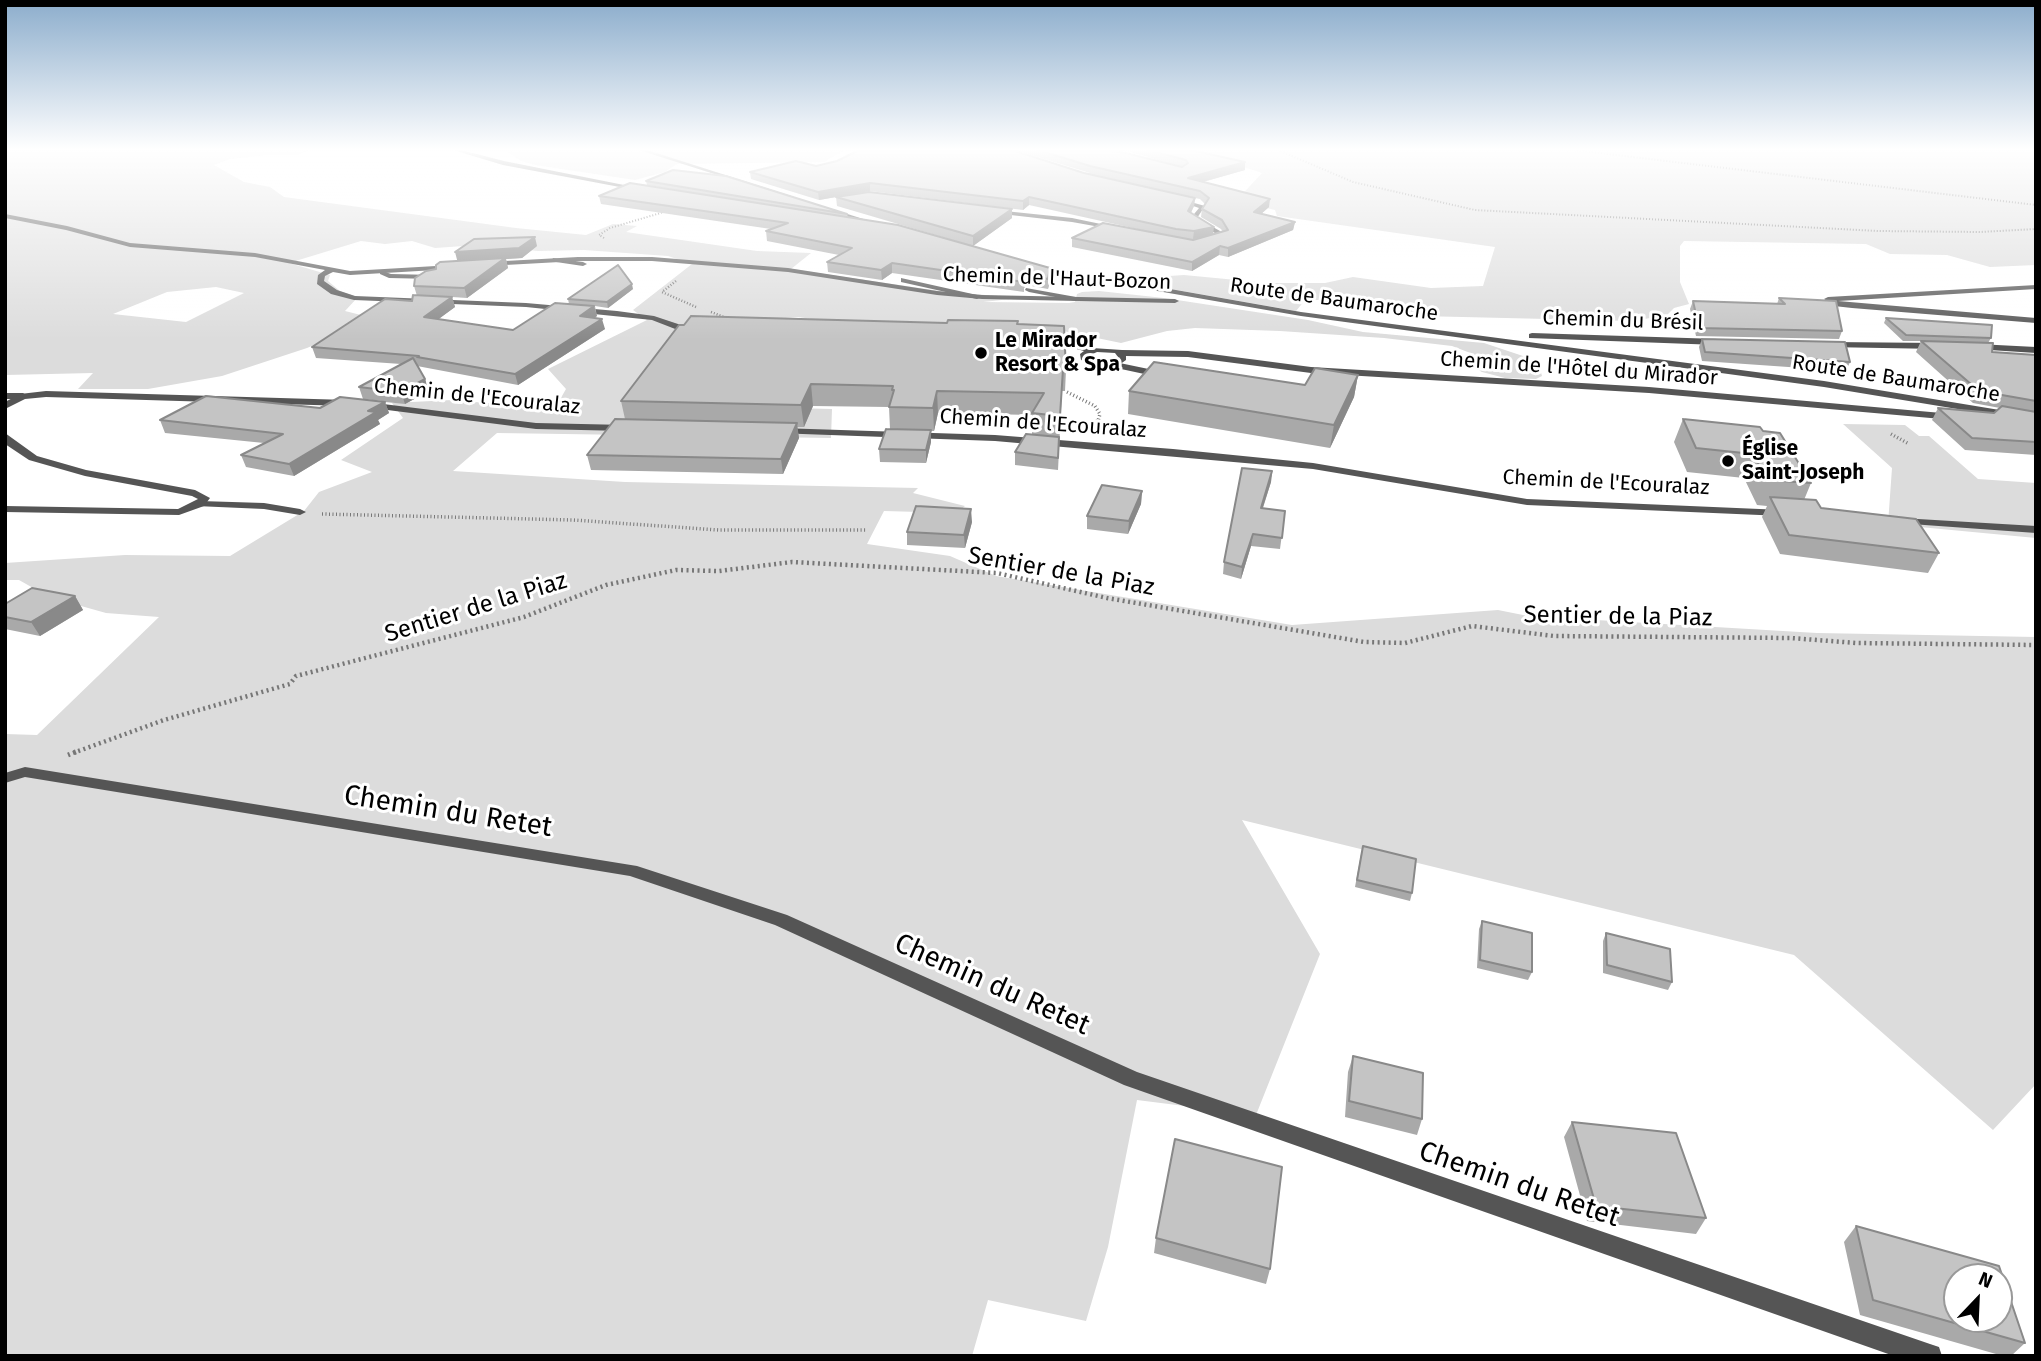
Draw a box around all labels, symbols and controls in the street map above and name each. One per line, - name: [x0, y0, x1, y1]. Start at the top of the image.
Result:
- street label: Chemin de l'Haut-Bozon: [942, 262, 1172, 296]
- street label: Route de Baumaroche: [1228, 273, 1440, 327]
- street label: Chemin du Brésil: [1542, 306, 1704, 336]
- place label: Le Mirador Resort & Spa: [995, 328, 1120, 378]
- marker: Le Mirador Resort & Spa: [973, 345, 989, 361]
- street label: Chemin de l'Hôtel du Mirador: [1439, 347, 1719, 391]
- street label: Route de Baumaroche: [1790, 350, 2002, 408]
- street label: Chemin de l'Ecouralaz: [373, 374, 581, 420]
- street label: Chemin de l'Ecouralaz: [939, 404, 1147, 444]
- place label: Église Saint-Joseph: [1742, 436, 1864, 486]
- marker: Église Saint-Joseph: [1720, 453, 1736, 469]
- street label: Chemin de l'Ecouralaz: [1502, 465, 1710, 501]
- street label: Sentier de la Piaz: [966, 541, 1156, 603]
- street label: Sentier de la Piaz: [382, 567, 570, 649]
- street label: Sentier de la Piaz: [1523, 601, 1713, 633]
- street label: Chemin du Retet: [342, 779, 554, 845]
- street label: Chemin du Retet: [889, 927, 1095, 1043]
- street label: Chemin du Retet: [1414, 1135, 1624, 1235]
- north arrow: [1943, 1263, 2013, 1333]
- text: N: [1975, 1267, 1996, 1293]

